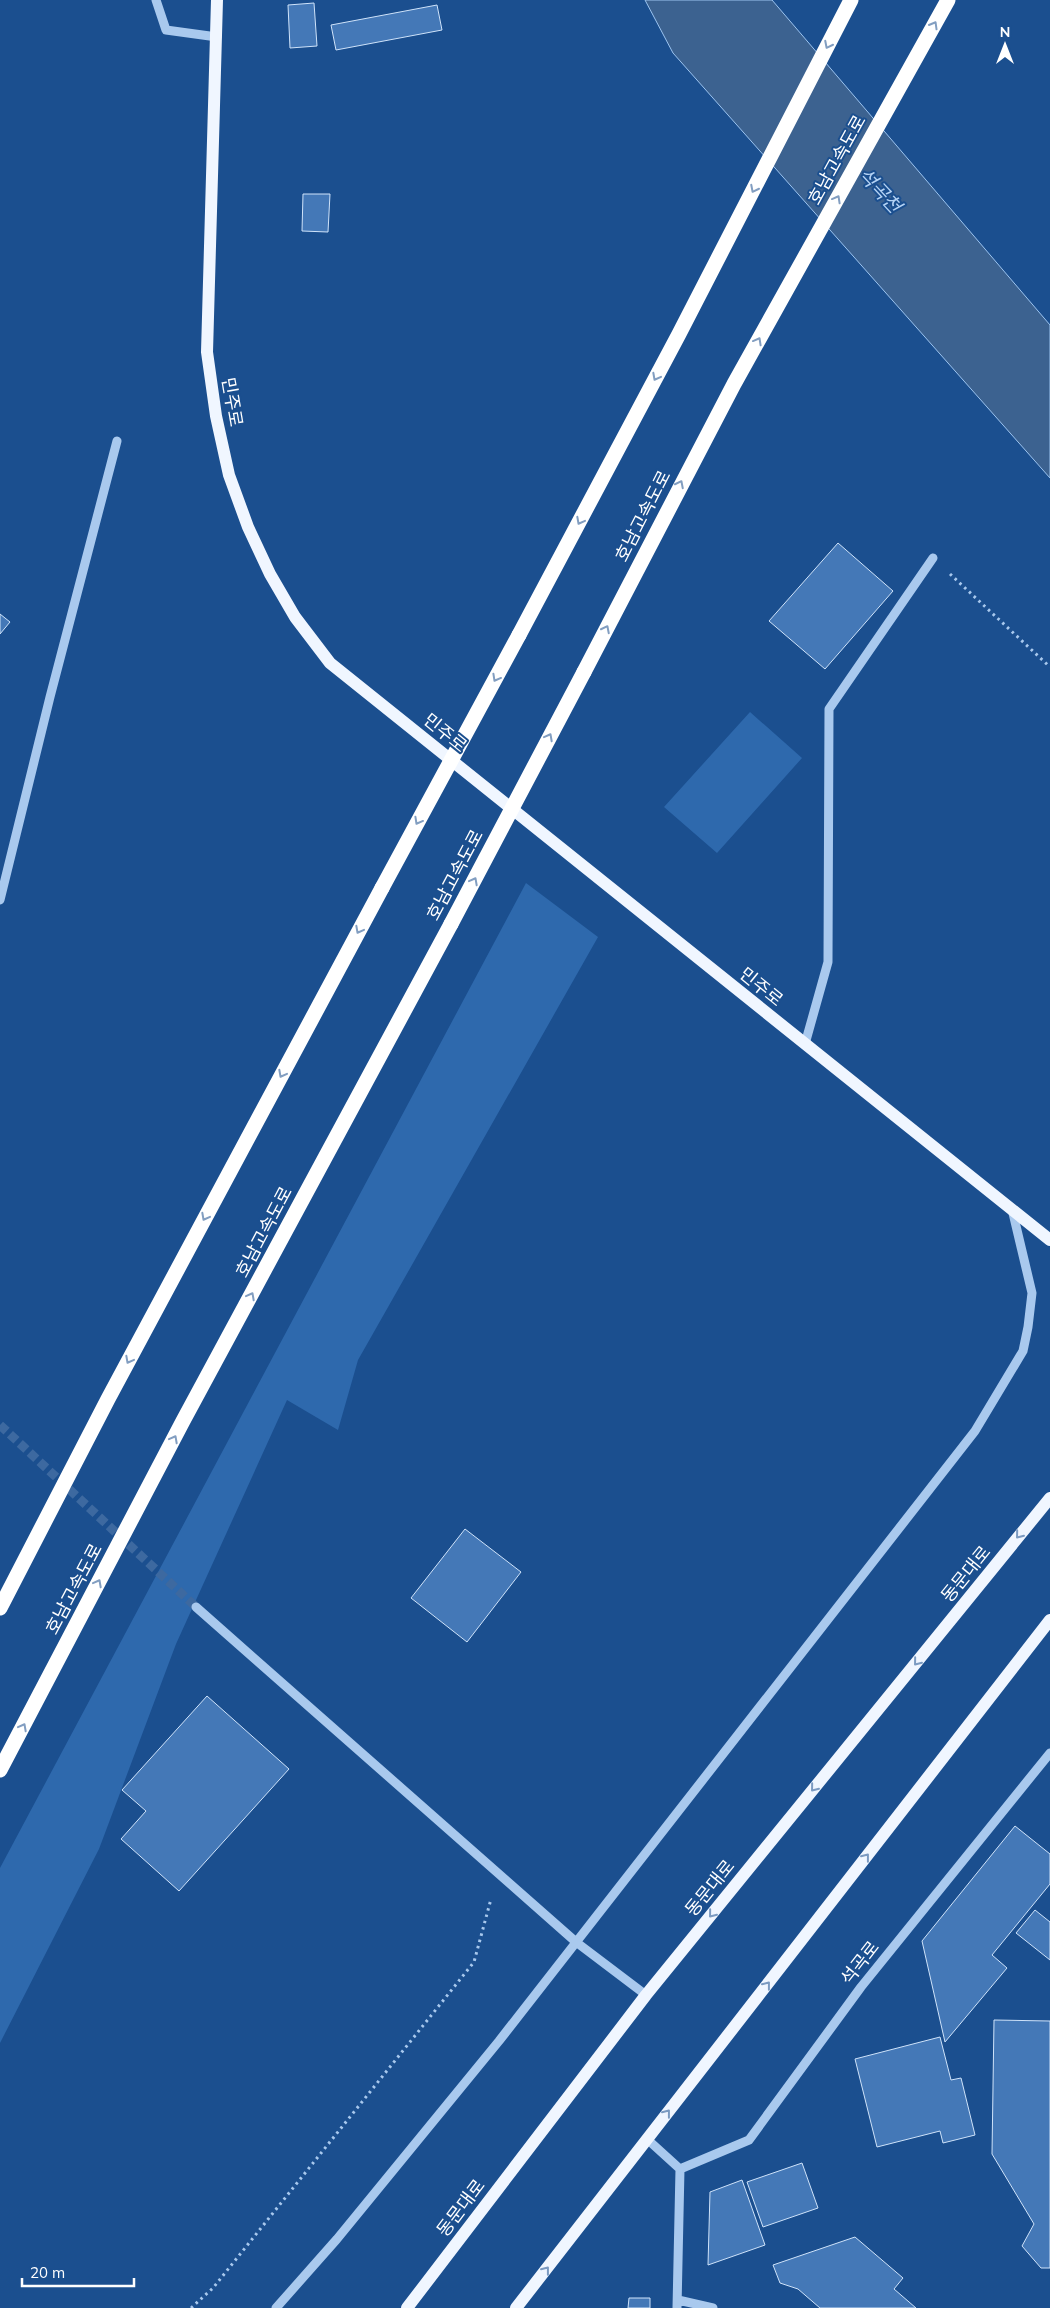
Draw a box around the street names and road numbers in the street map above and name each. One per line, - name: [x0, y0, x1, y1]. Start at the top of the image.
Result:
- street label: 호남고속도로: [802, 111, 871, 209]
- street label: 민주로: [217, 375, 248, 428]
- street label: 호남고속도로: [610, 466, 675, 565]
- street label: 민주로: [419, 708, 472, 757]
- street label: 호남고속도로: [421, 826, 488, 924]
- street label: 민주로: [735, 962, 788, 1011]
- street label: 호남고속도로: [230, 1183, 297, 1281]
- street label: 호남고속도로: [40, 1540, 107, 1638]
- street label: 동문대로: [936, 1541, 995, 1607]
- street label: 동문대로: [680, 1855, 739, 1921]
- street label: 석곡로: [835, 1936, 884, 1989]
- street label: 동문대로: [431, 2174, 490, 2241]

